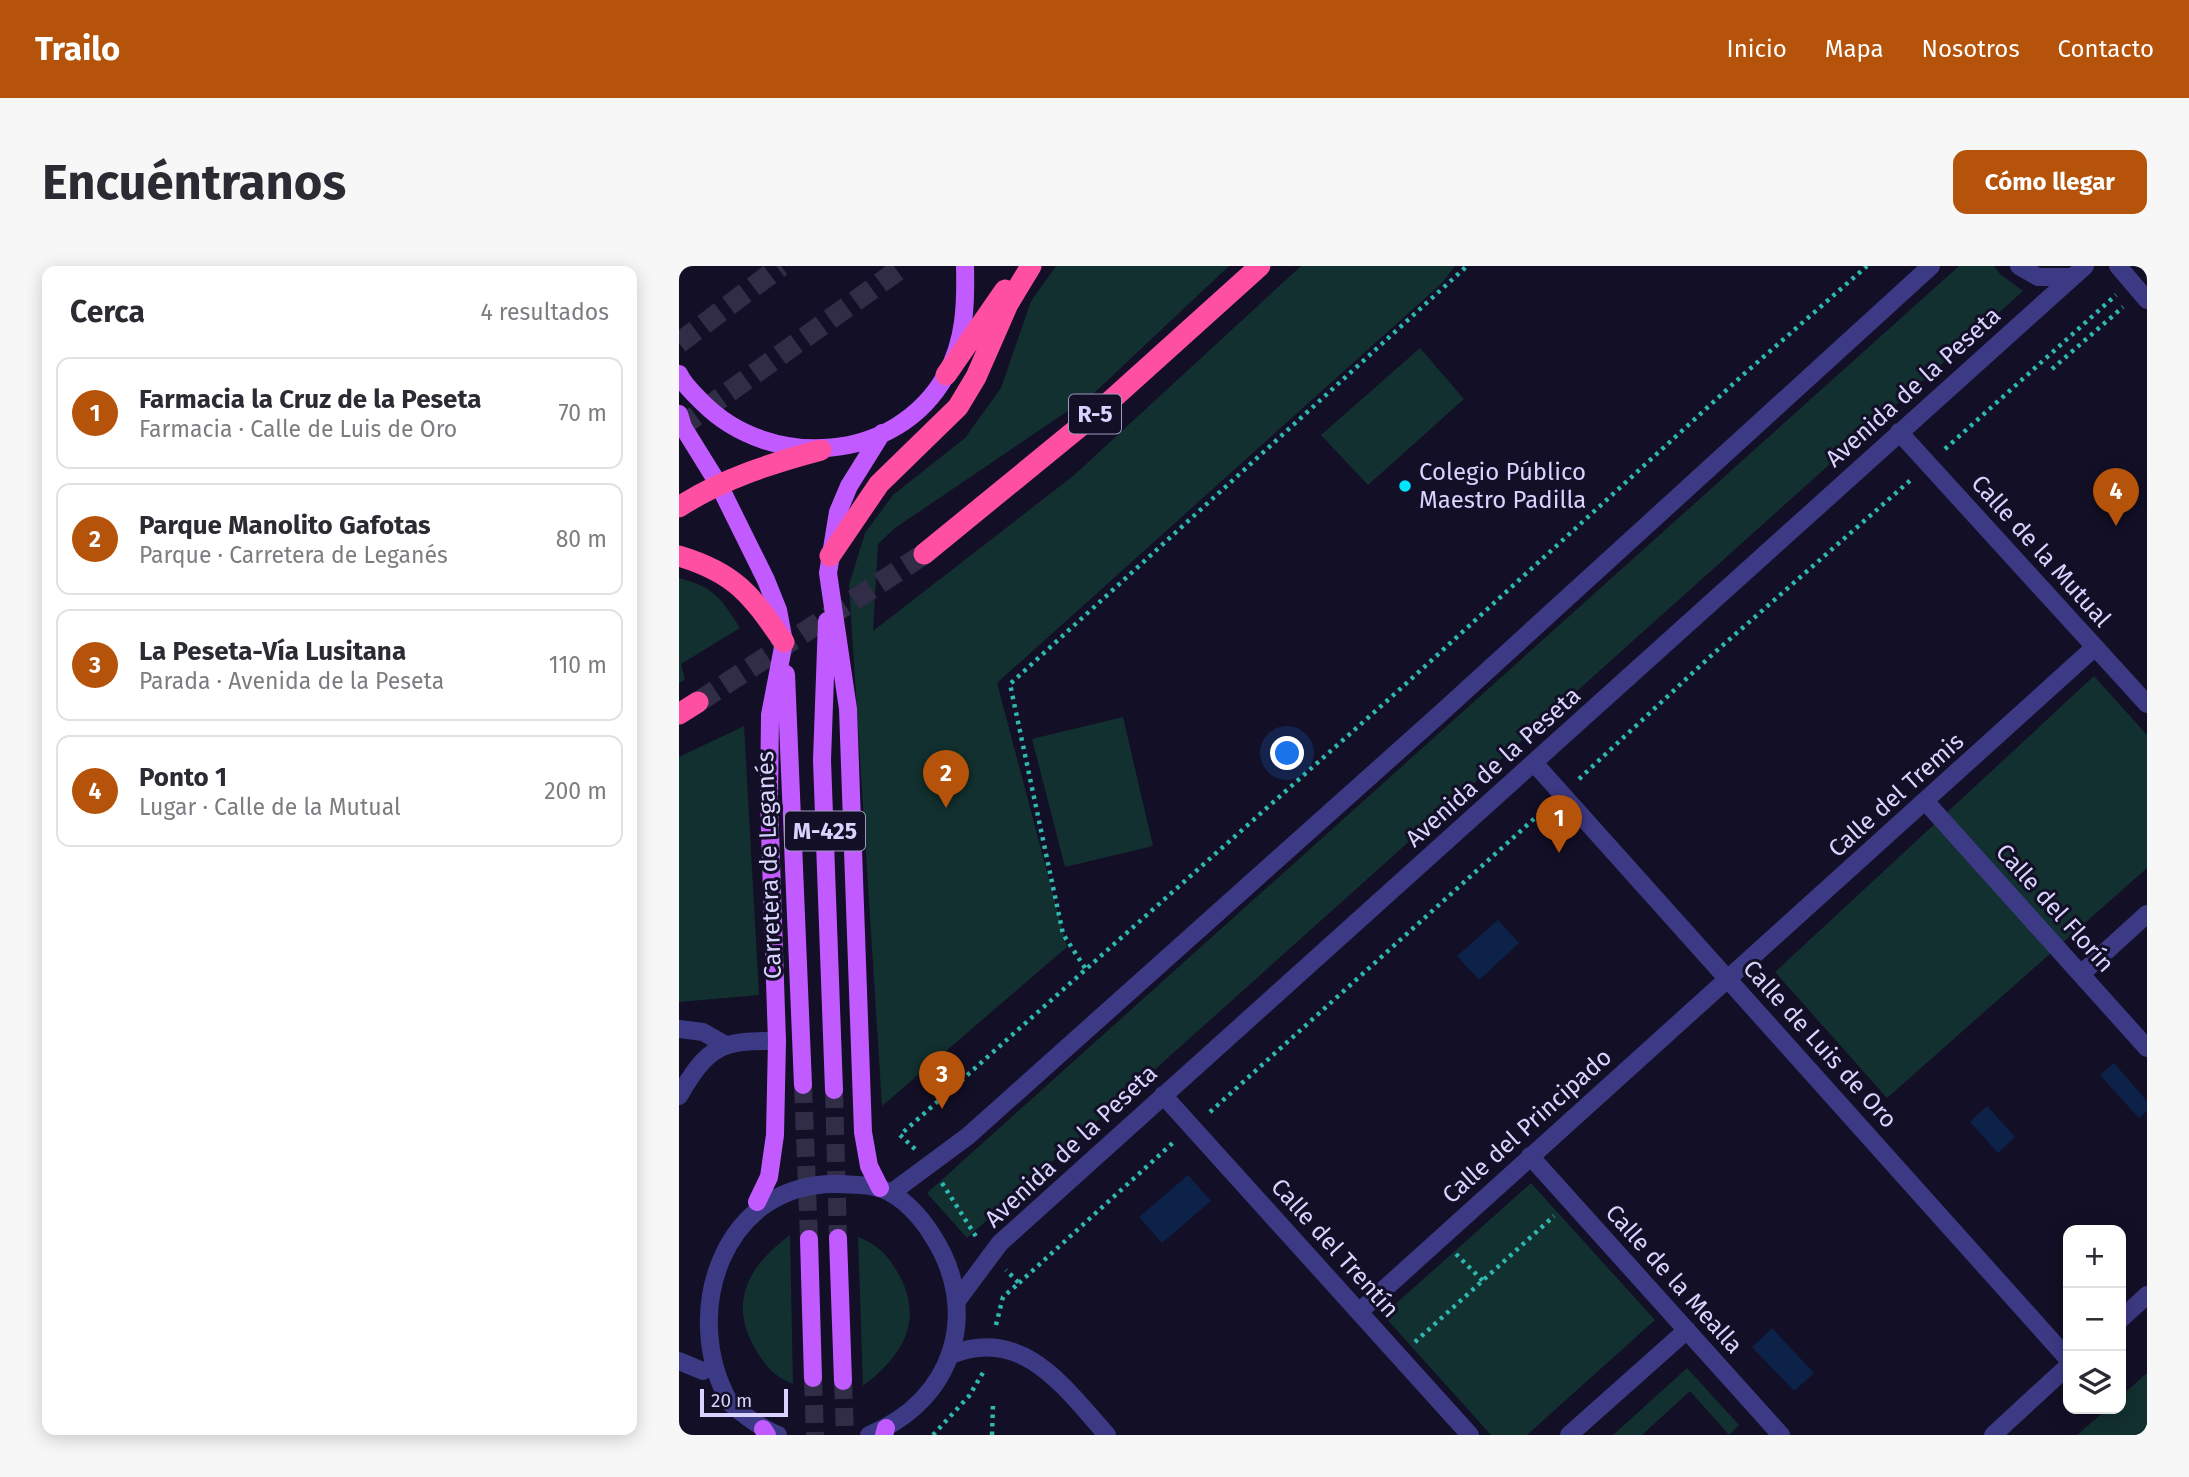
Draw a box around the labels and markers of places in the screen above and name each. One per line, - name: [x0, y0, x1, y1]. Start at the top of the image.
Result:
- place label: Colegio Público Maestro Padilla: [1419, 458, 1586, 514]
- pin: 4: [2093, 468, 2139, 526]
- marker: Colegio Público Maestro Padilla: [1397, 478, 1413, 494]
- pin: 2: [923, 750, 969, 808]
- pin: 1: [1536, 795, 1582, 853]
- pin: 3: [919, 1051, 965, 1109]

